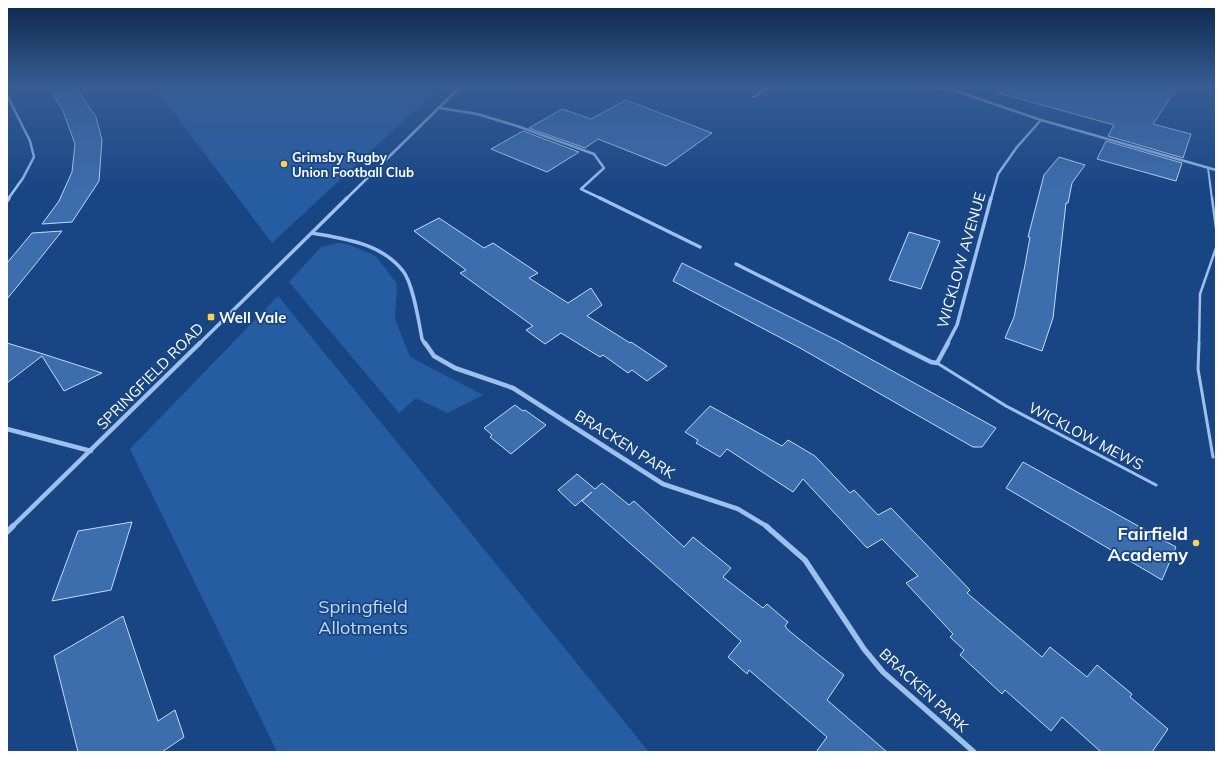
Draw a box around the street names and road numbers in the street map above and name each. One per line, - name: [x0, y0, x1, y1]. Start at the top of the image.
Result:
- street label: WICKLOW AVENUE: [933, 190, 990, 330]
- street label: SPRINGFIELD ROAD: [92, 318, 208, 434]
- street label: WICKLOW MEWS: [1025, 398, 1147, 474]
- street label: BRACKEN PARK: [571, 406, 679, 483]
- street label: BRACKEN PARK: [876, 644, 973, 736]

